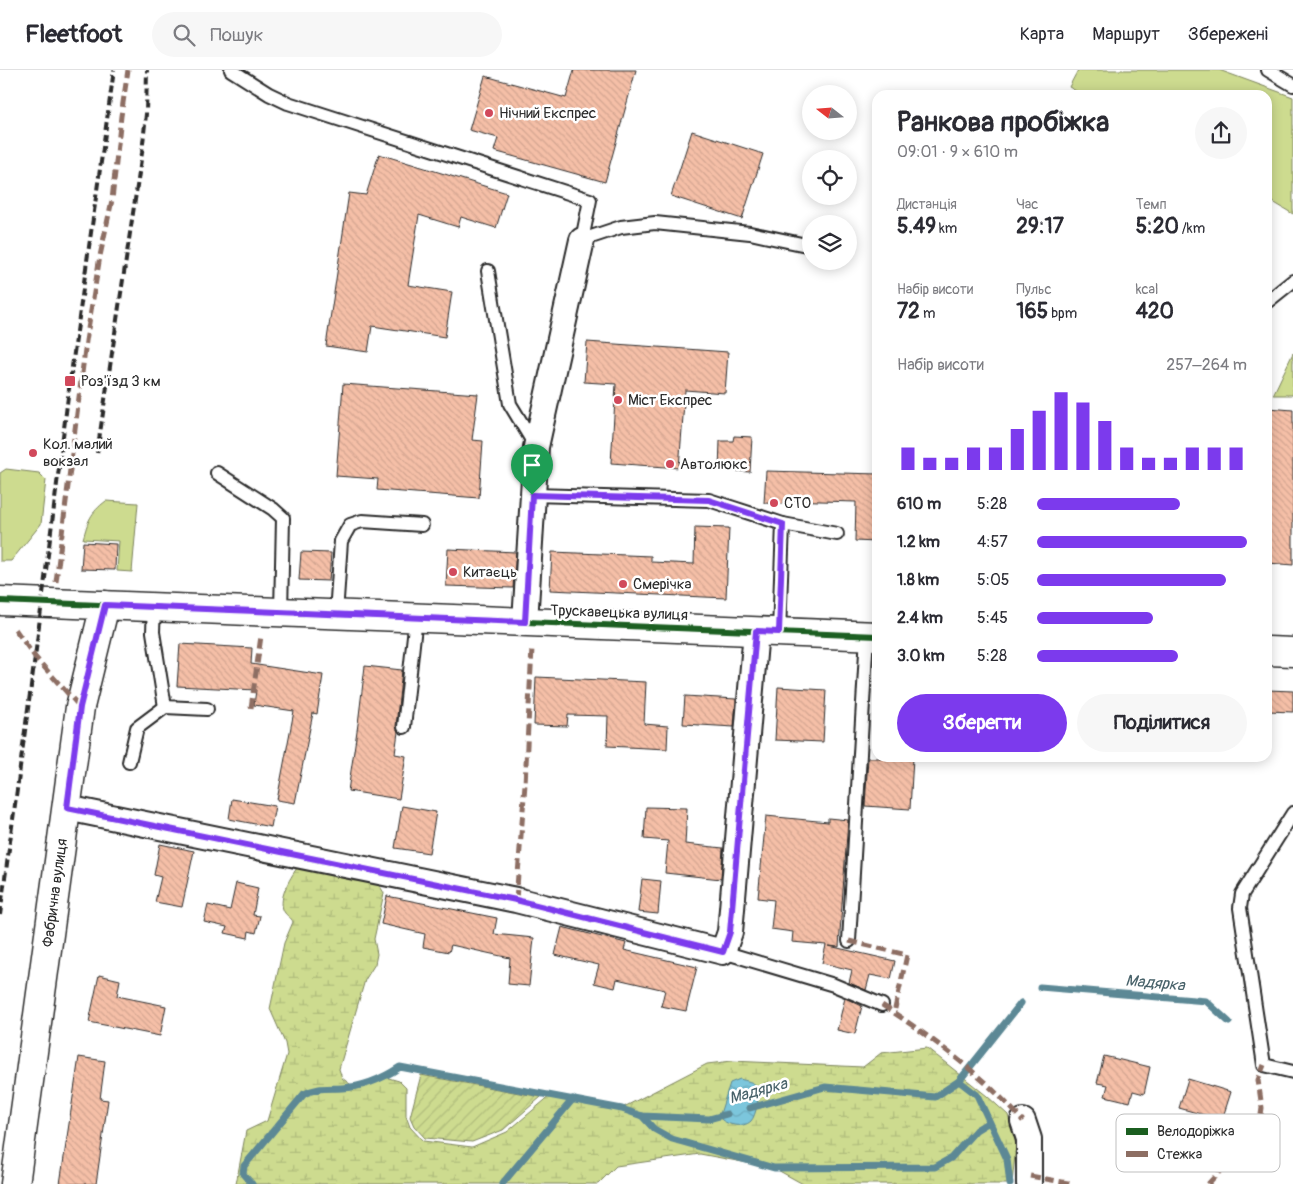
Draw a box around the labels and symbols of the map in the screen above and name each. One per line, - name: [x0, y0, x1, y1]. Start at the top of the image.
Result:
- north arrow: [802, 85, 858, 140]
- place label: Нічний Експрес: [499, 104, 597, 123]
- marker: Нічний Експрес: [483, 107, 495, 119]
- place label: Роз'їзд 3 км: [81, 372, 161, 391]
- marker: Роз'їзд 3 км: [63, 374, 77, 388]
- place label: Міст Експрес: [628, 391, 713, 410]
- marker: Міст Експрес: [612, 394, 624, 406]
- place label: Кол. малий вокзал: [43, 435, 113, 471]
- pin: [511, 444, 553, 495]
- marker: Кол. малий вокзал: [27, 447, 39, 459]
- place label: Автолюкс: [680, 455, 748, 474]
- marker: Автолюкс: [664, 458, 676, 470]
- place label: СТО: [784, 494, 811, 513]
- marker: СТО: [768, 497, 780, 509]
- place label: Китаєць: [463, 563, 517, 582]
- marker: Китаєць: [447, 566, 459, 578]
- place label: Смерічка: [633, 575, 692, 594]
- marker: Смерічка: [617, 578, 629, 590]
- street label: Трускавецька вулиця: [550, 601, 688, 625]
- street label: Фабрична вулиця: [38, 837, 71, 948]
- water label: Мадярка: [1125, 970, 1187, 996]
- water label: Мадярка: [727, 1073, 791, 1108]
- legend: [1116, 1114, 1280, 1172]
- text: Велодоріжка: [1157, 1123, 1234, 1140]
- text: Стежка: [1157, 1146, 1202, 1163]

